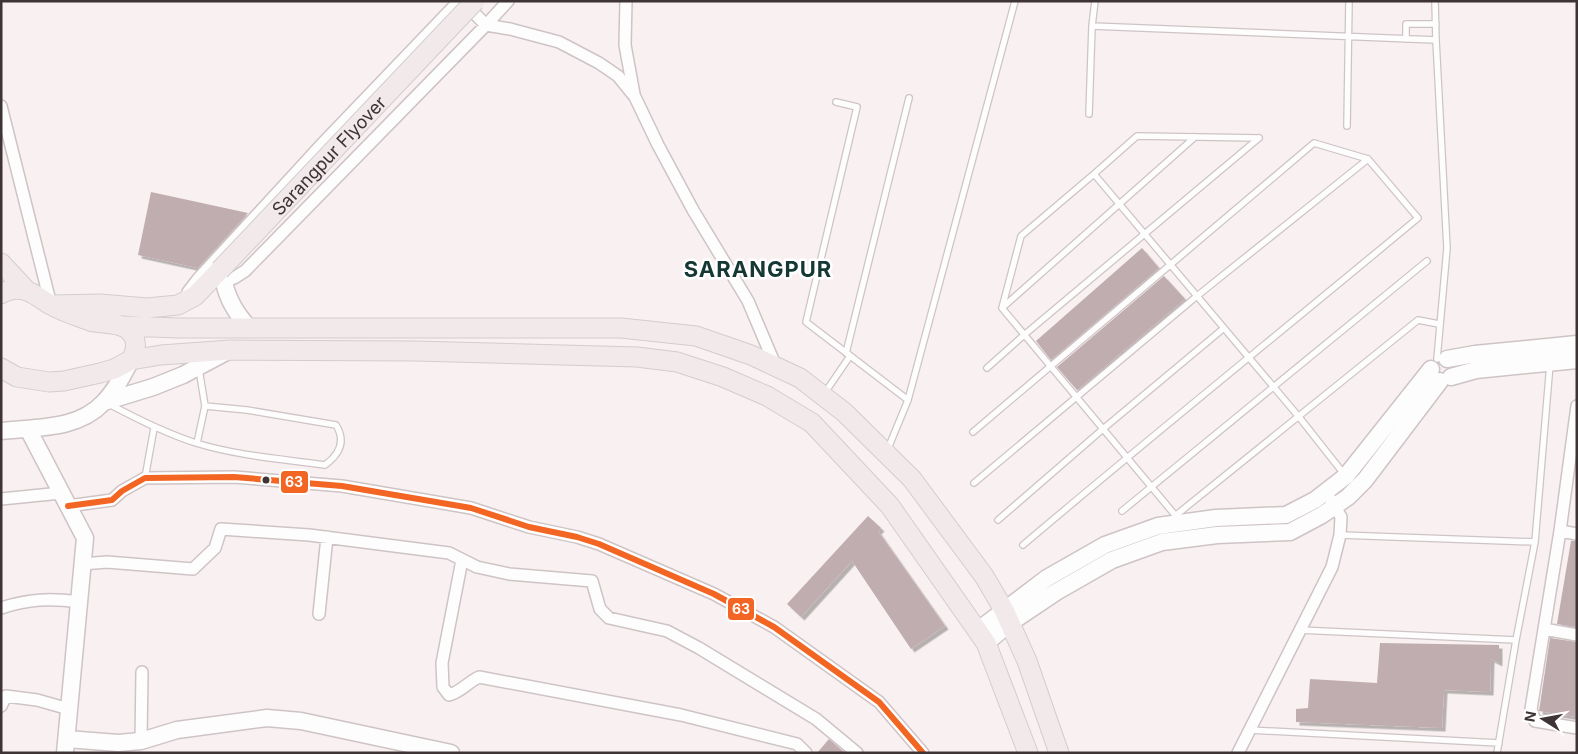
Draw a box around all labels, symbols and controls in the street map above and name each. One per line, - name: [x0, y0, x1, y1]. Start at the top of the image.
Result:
- street label: Sarangpur Flyover: [267, 91, 390, 219]
- district label: SARANGPUR: [684, 256, 832, 282]
- line badge: 63: [280, 470, 309, 494]
- text: 63: [285, 473, 303, 490]
- unlabelled marker: [261, 475, 271, 485]
- line badge: 63: [727, 597, 755, 621]
- text: 63: [732, 600, 750, 617]
- north arrow: [1518, 694, 1568, 744]
- text: N: [1520, 710, 1539, 723]

